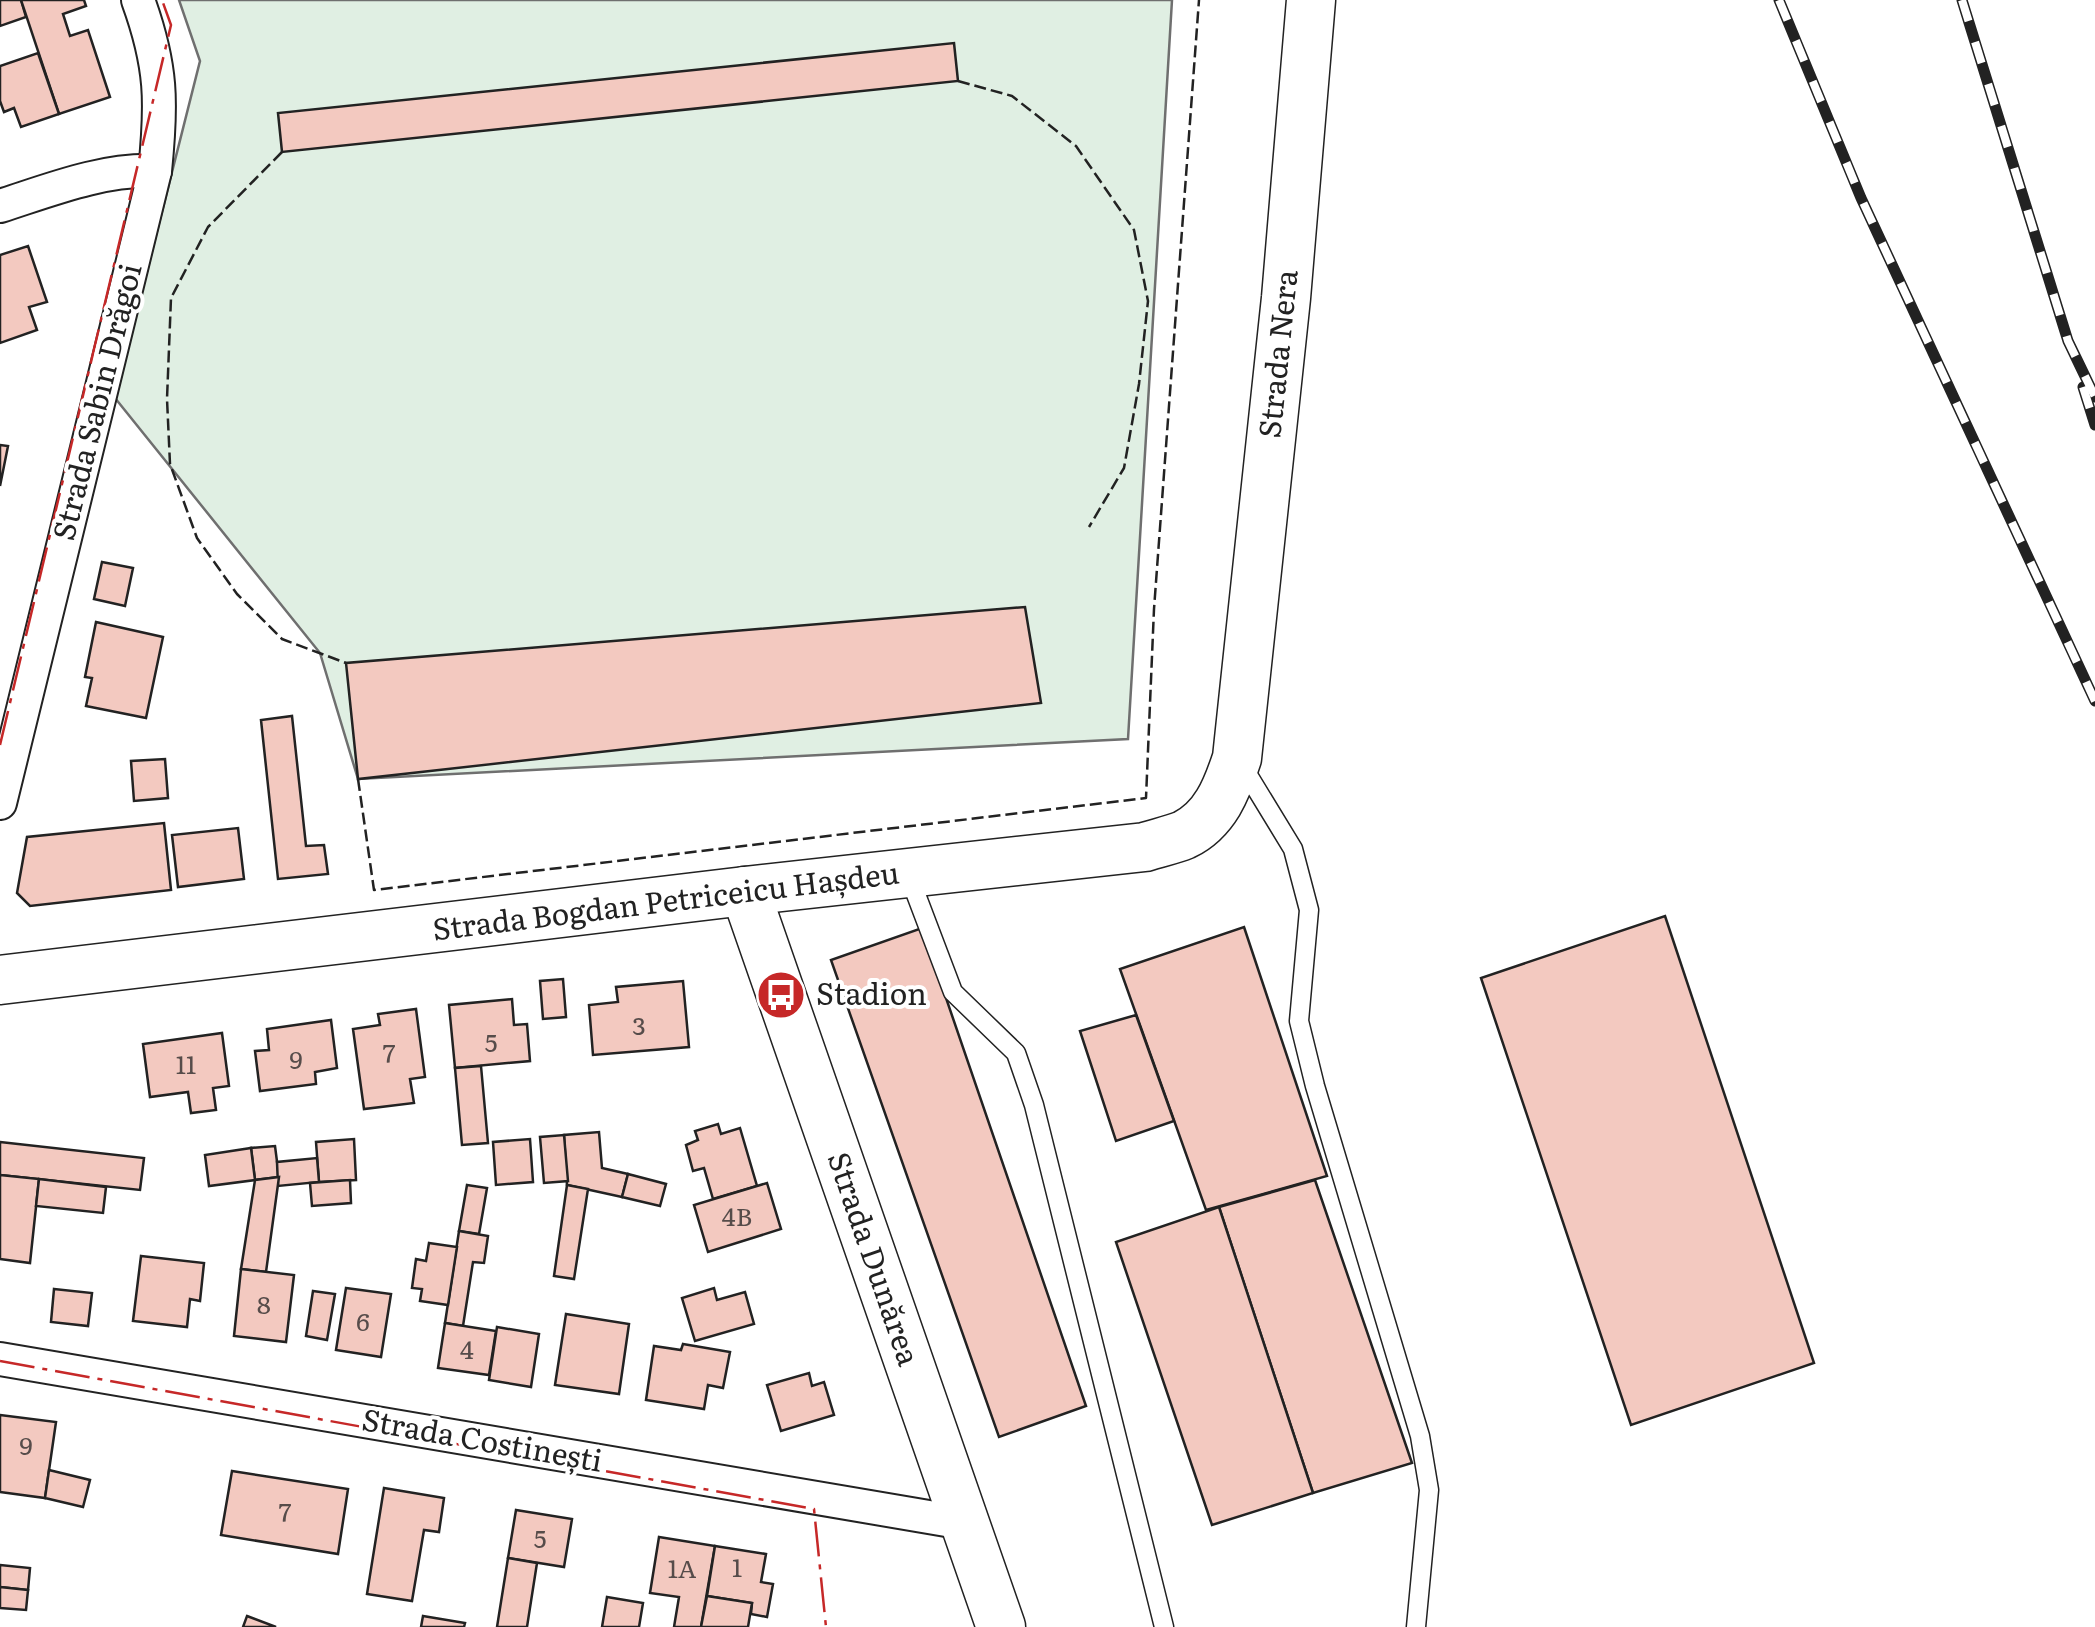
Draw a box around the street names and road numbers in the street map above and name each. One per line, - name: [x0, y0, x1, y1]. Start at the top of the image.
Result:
- street label: Strada Sabin Drăgoi: [39, 258, 151, 544]
- street label: Strada Nera: [1245, 267, 1307, 440]
- street label: Strada Bogdan Petriceicu Hașdeu: [430, 849, 901, 949]
- street label: Strada Dunărea: [819, 1145, 933, 1371]
- street label: Strada Costinești: [359, 1395, 606, 1481]

